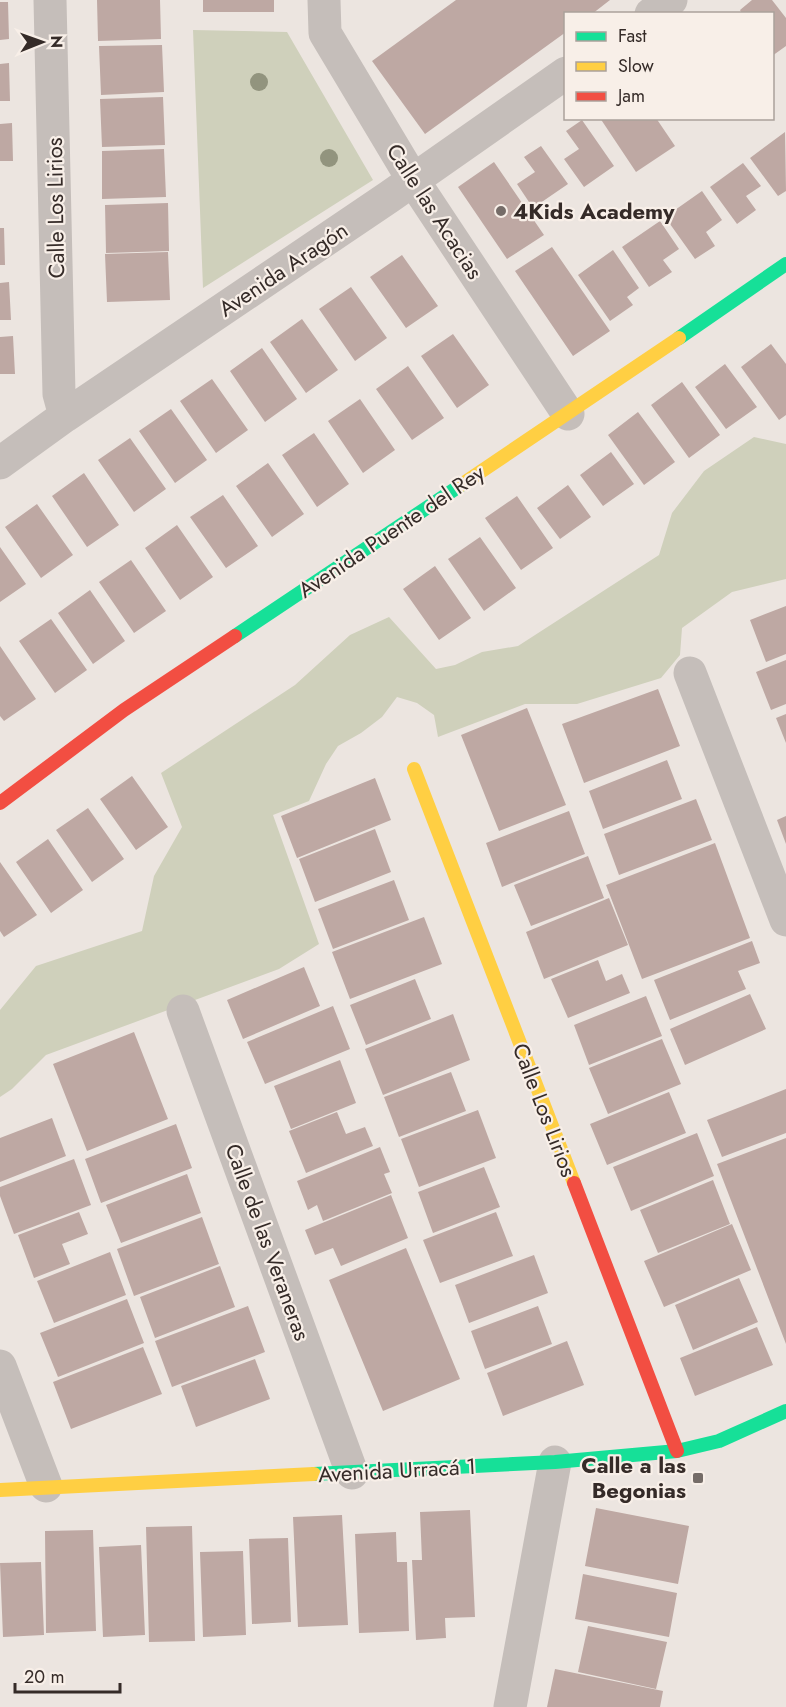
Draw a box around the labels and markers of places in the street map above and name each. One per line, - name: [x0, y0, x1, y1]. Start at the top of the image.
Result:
- place label: 4Kids Academy: [513, 195, 675, 227]
- marker: 4Kids Academy: [494, 204, 508, 218]
- place label: Calle a las Begonias: [581, 1449, 686, 1506]
- marker: Calle a las Begonias: [691, 1471, 705, 1485]

